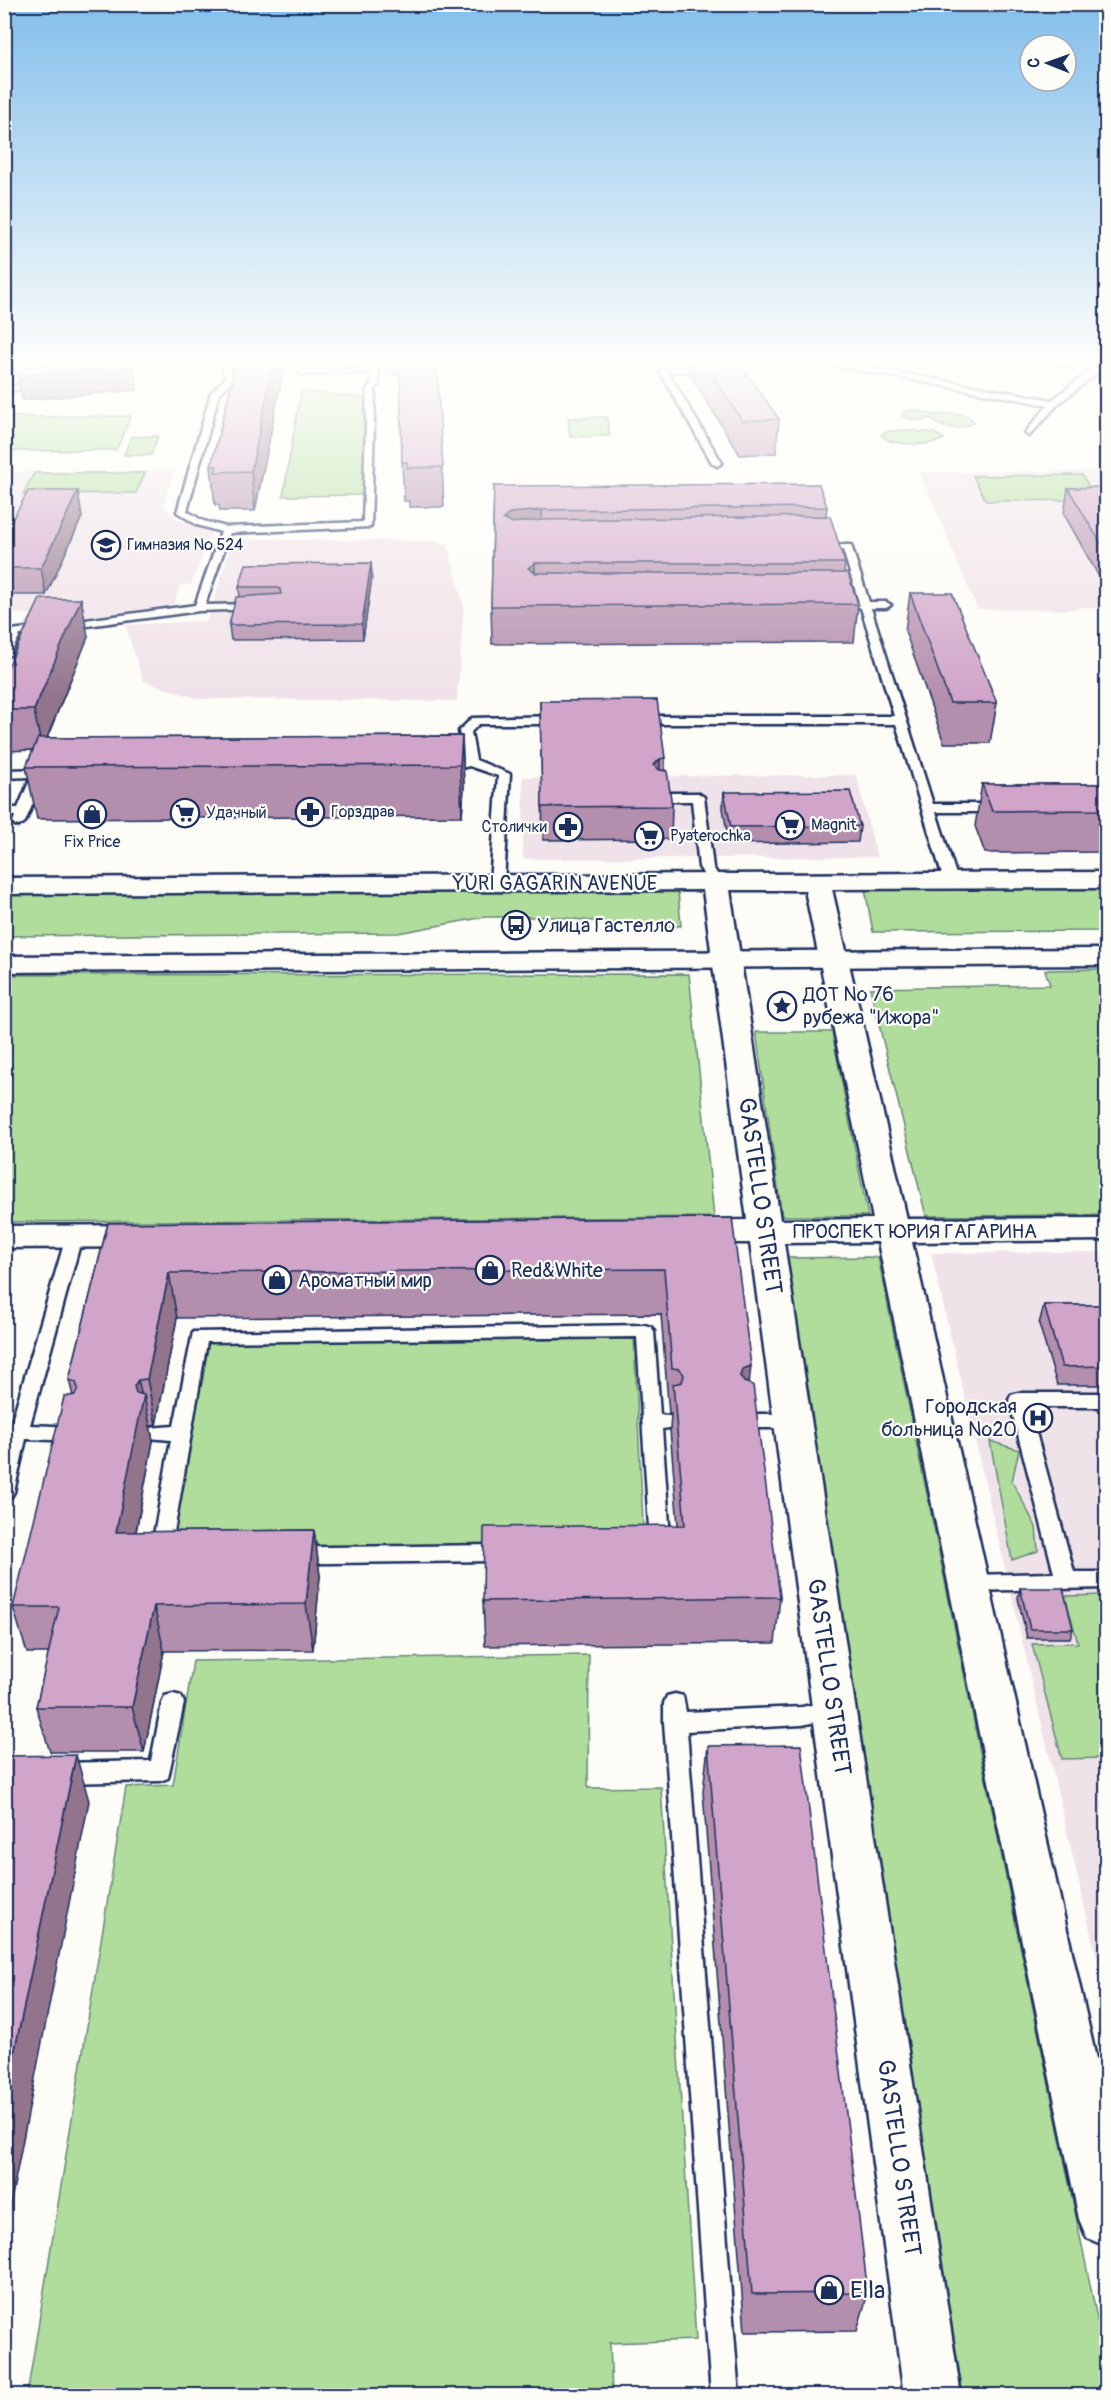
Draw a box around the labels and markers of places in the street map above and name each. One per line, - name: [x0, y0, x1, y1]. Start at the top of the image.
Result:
- school or university icon: Гимназия № 524: [90, 529, 122, 561]
- place label: Гимназия № 524: [127, 535, 243, 555]
- pharmacy icon: Горздрав: [294, 796, 326, 828]
- supermarket icon: Удачный: [169, 797, 201, 829]
- shop icon: Fix Price: [76, 798, 108, 830]
- place label: Горздрав: [331, 802, 395, 822]
- place label: Удачный: [206, 803, 267, 823]
- supermarket icon: Magnit: [774, 809, 806, 841]
- pharmacy icon: Столички: [552, 811, 584, 843]
- place label: Magnit: [811, 815, 857, 835]
- place label: Столички: [482, 817, 547, 837]
- supermarket icon: Pyaterochka: [633, 820, 665, 852]
- place label: Pyaterochka: [670, 826, 751, 846]
- place label: Fix Price: [63, 832, 121, 852]
- bus stop icon: Улица Гастелло: [500, 909, 532, 941]
- place label: Улица Гастелло: [537, 913, 675, 938]
- place label: ДОТ № 76 рубежа "Ижора": [802, 982, 939, 1030]
- place icon: ДОТ № 76 рубежа "Ижора": [766, 990, 798, 1022]
- shop icon: Red&White: [474, 1254, 506, 1286]
- place label: Red&White: [511, 1258, 603, 1283]
- shop icon: Ароматный мир: [261, 1264, 293, 1296]
- place label: Ароматный мир: [298, 1268, 432, 1293]
- place label: Городская больница №20: [881, 1394, 1017, 1442]
- hospital icon: Городская больница №20: [1022, 1402, 1054, 1434]
- shop icon: Ella: [813, 2274, 845, 2306]
- place label: Ella: [850, 2276, 885, 2305]

